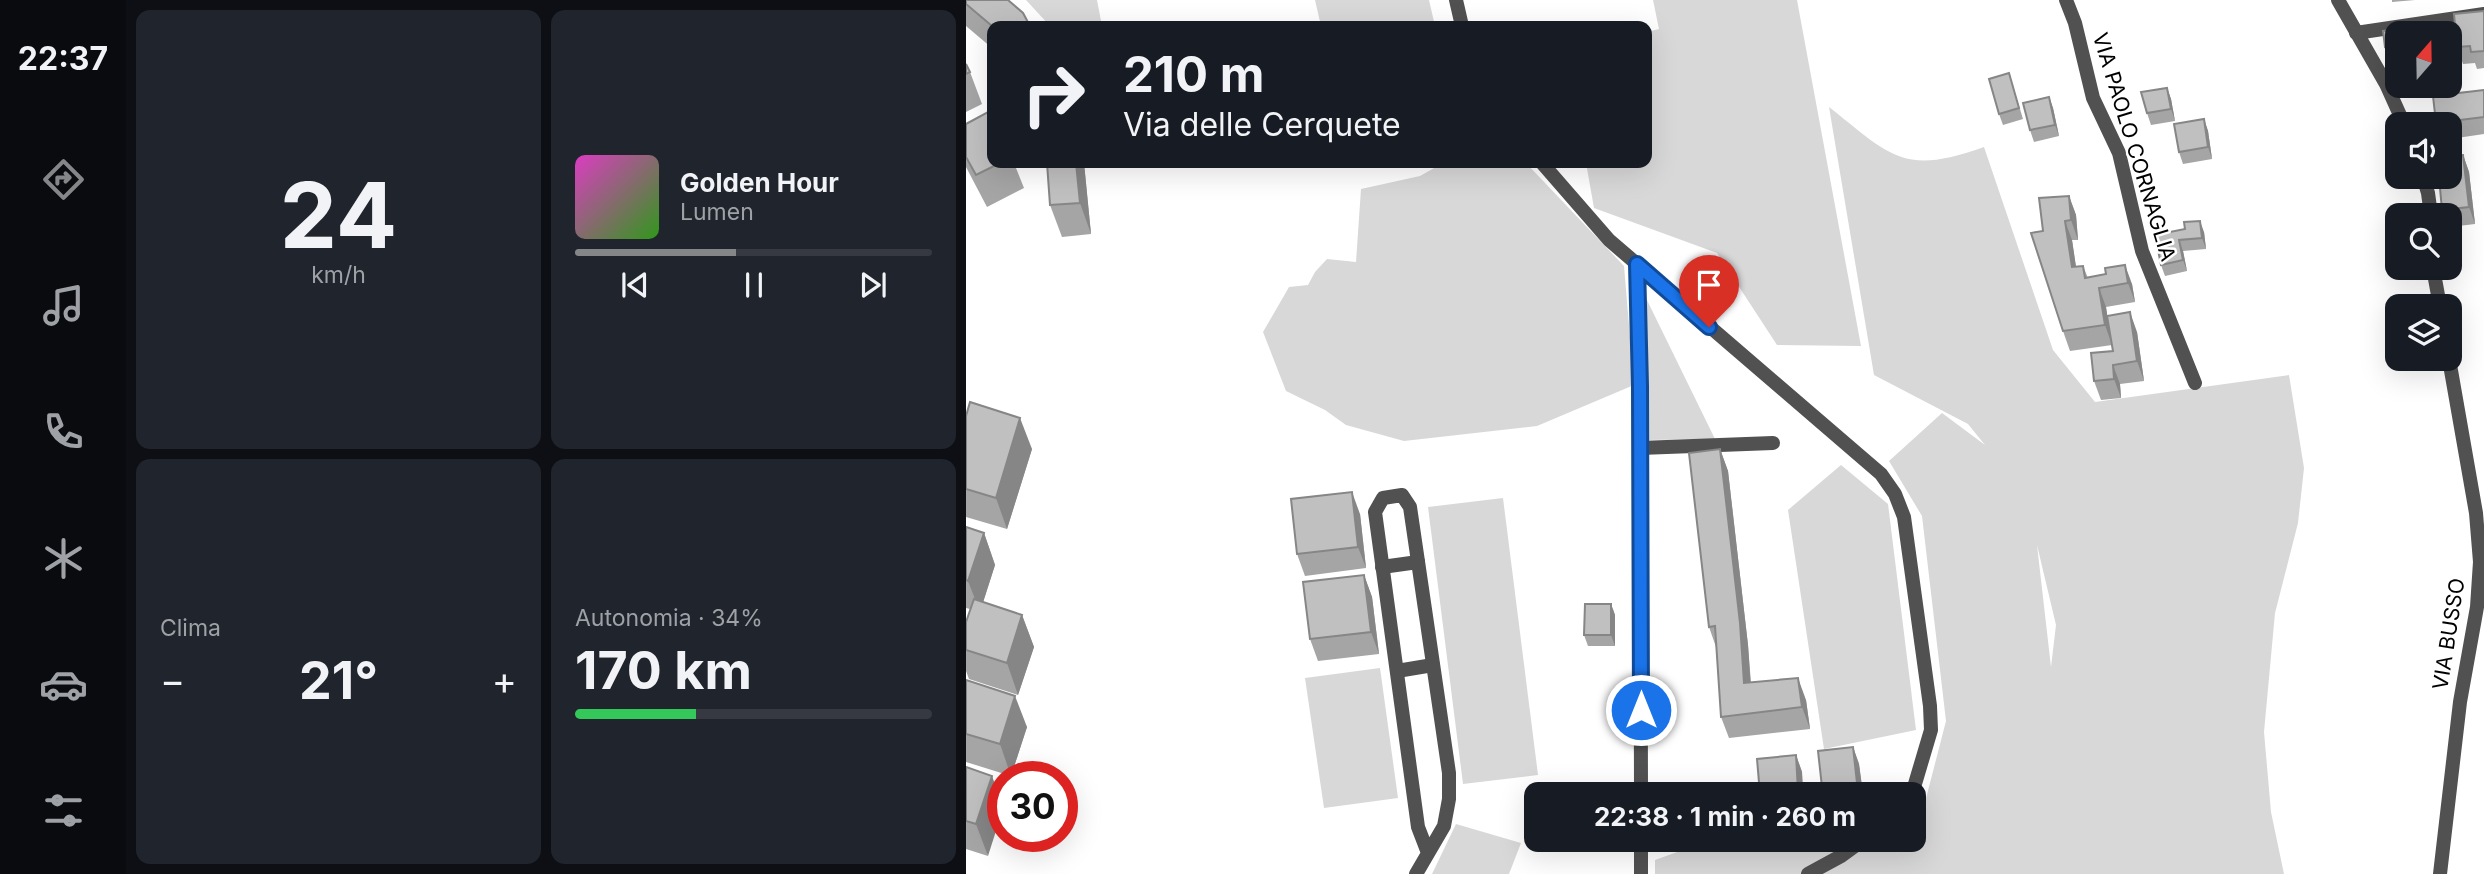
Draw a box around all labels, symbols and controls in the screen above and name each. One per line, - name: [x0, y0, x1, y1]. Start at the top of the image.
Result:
- north arrow: [2385, 21, 2462, 98]
- map controls: [2385, 21, 2462, 371]
- street label: VIA PAOLO CORNAGLIA: [2088, 30, 2181, 264]
- text: 22:37: [18, 39, 108, 78]
- text: 210 m: [1123, 45, 1264, 104]
- icon: right: [1008, 49, 1099, 140]
- text: Via delle Cerquete: [1123, 105, 1401, 144]
- button: sound: [2385, 112, 2462, 189]
- icon: directions: [39, 155, 88, 204]
- text: 24: [280, 160, 397, 270]
- text: Golden Hour: [680, 167, 839, 198]
- text: Lumen: [680, 198, 754, 226]
- button: search: [2385, 203, 2462, 280]
- pin: [1679, 255, 1739, 327]
- text: km/h: [311, 261, 366, 289]
- icon: previous: [616, 266, 654, 304]
- icon: pause: [735, 266, 773, 304]
- icon: next: [854, 266, 892, 304]
- icon: arrive: [1690, 266, 1728, 304]
- icon: music: [39, 281, 88, 330]
- button: layers: [2385, 294, 2462, 371]
- icon: phone: [39, 407, 88, 456]
- icon: climate: [39, 534, 88, 583]
- street label: VIA BUSSO: [2427, 576, 2470, 692]
- text: Autonomia · 34%: [575, 604, 763, 632]
- text: Clima: [160, 614, 221, 642]
- text: 170 km: [575, 639, 752, 702]
- text: 21°: [299, 649, 378, 712]
- text: −: [160, 657, 185, 703]
- text: +: [492, 657, 517, 703]
- icon: car: [39, 660, 88, 709]
- position arrow: [1604, 673, 1678, 747]
- speed limit sign: 30: [987, 761, 1078, 852]
- icon: filters: [39, 786, 88, 835]
- text: 22:38 · 1 min · 260 m: [1594, 801, 1856, 832]

